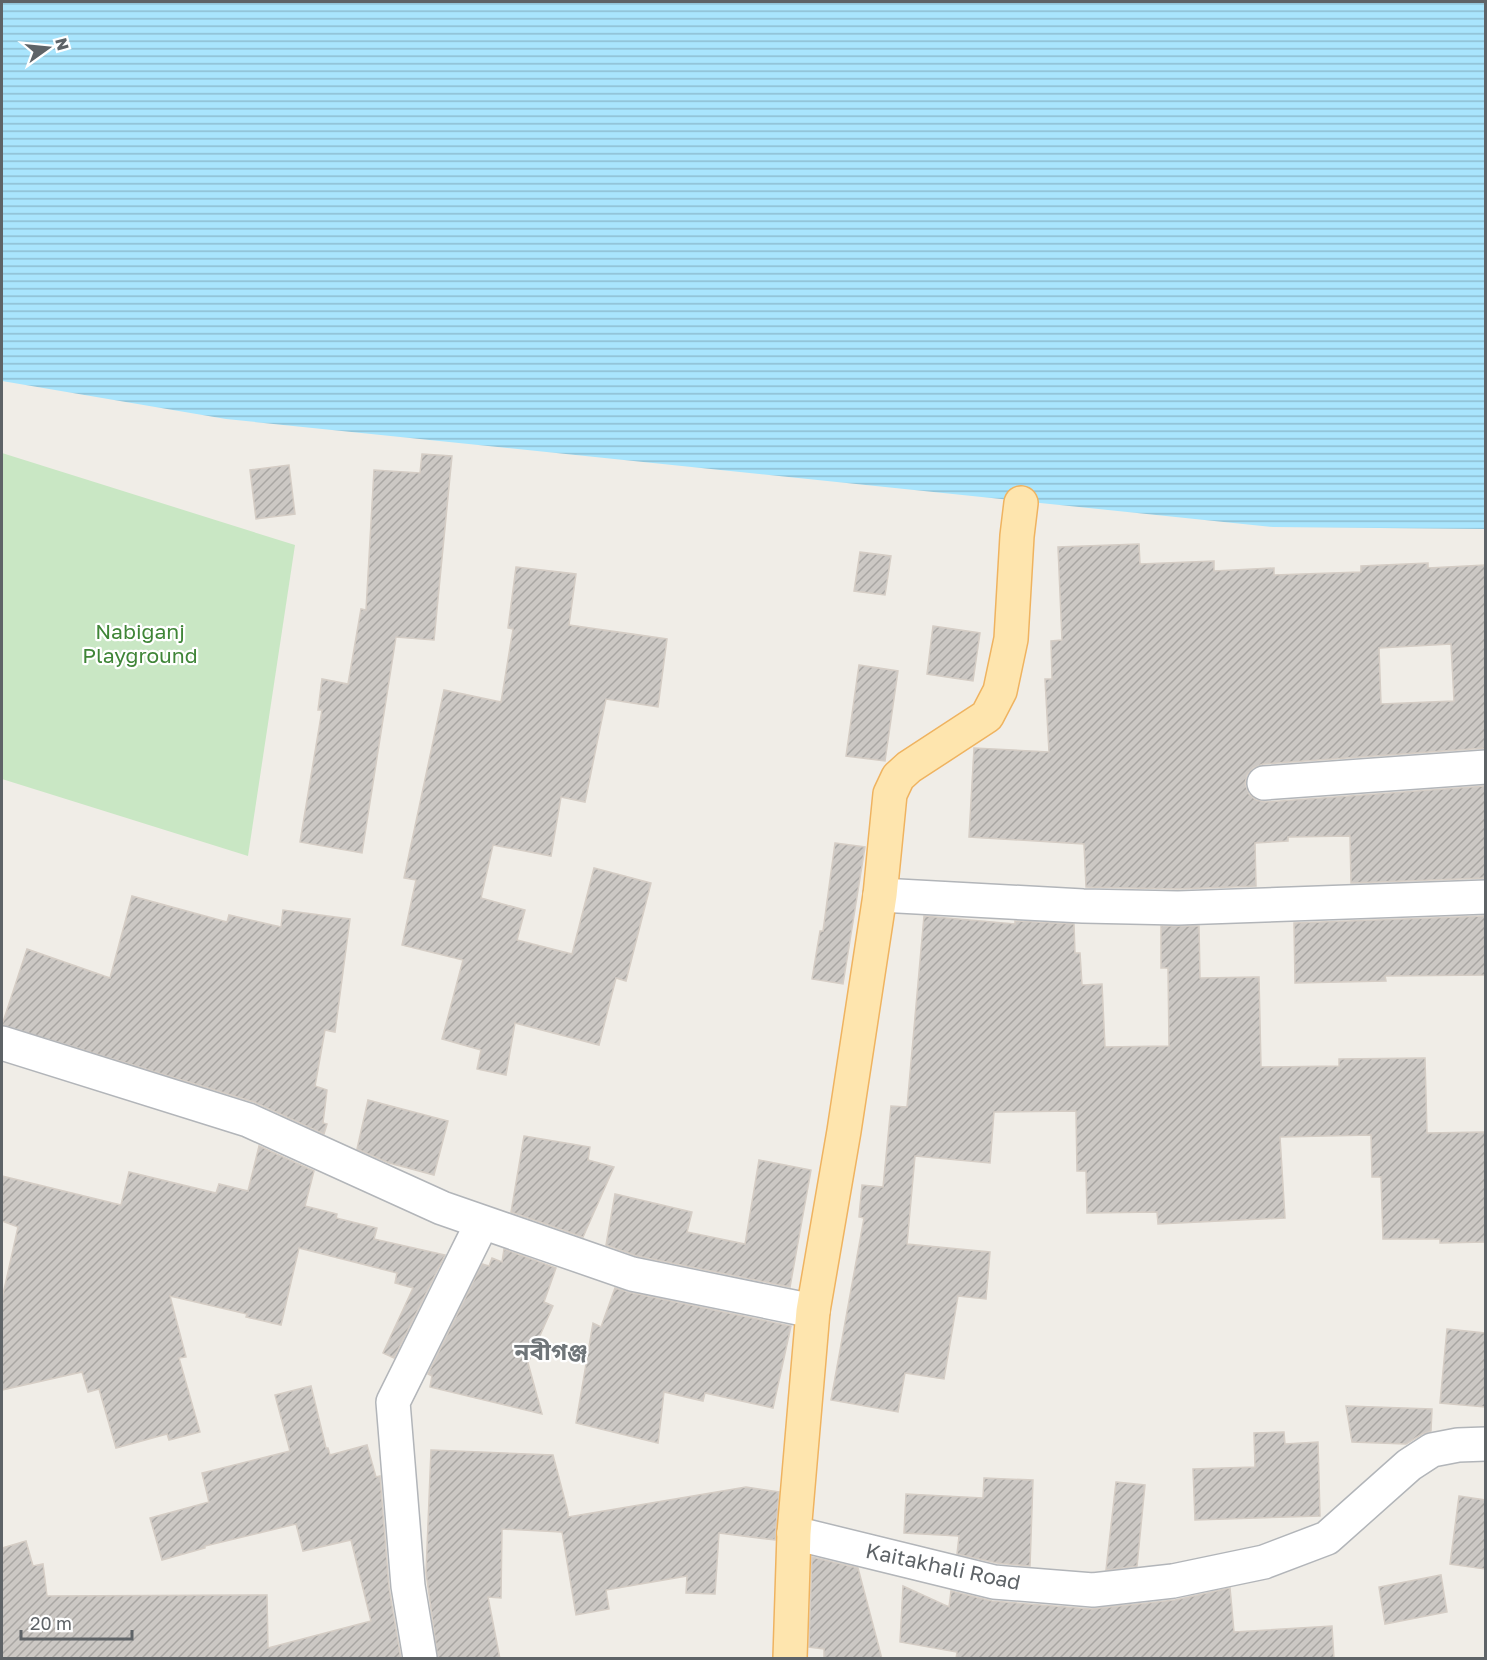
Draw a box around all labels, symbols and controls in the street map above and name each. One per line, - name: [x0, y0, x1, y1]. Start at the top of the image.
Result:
- north arrow: [18, 18, 78, 78]
- text: N: [51, 36, 74, 53]
- park label: Nabiganj Playground: [82, 618, 198, 668]
- district label: নবীগঞ্জ: [514, 1336, 587, 1365]
- street label: Kaitakhali Road: [863, 1537, 1023, 1595]
- scale bar: [21, 1603, 132, 1641]
- text: 20 m: [30, 1612, 72, 1634]

